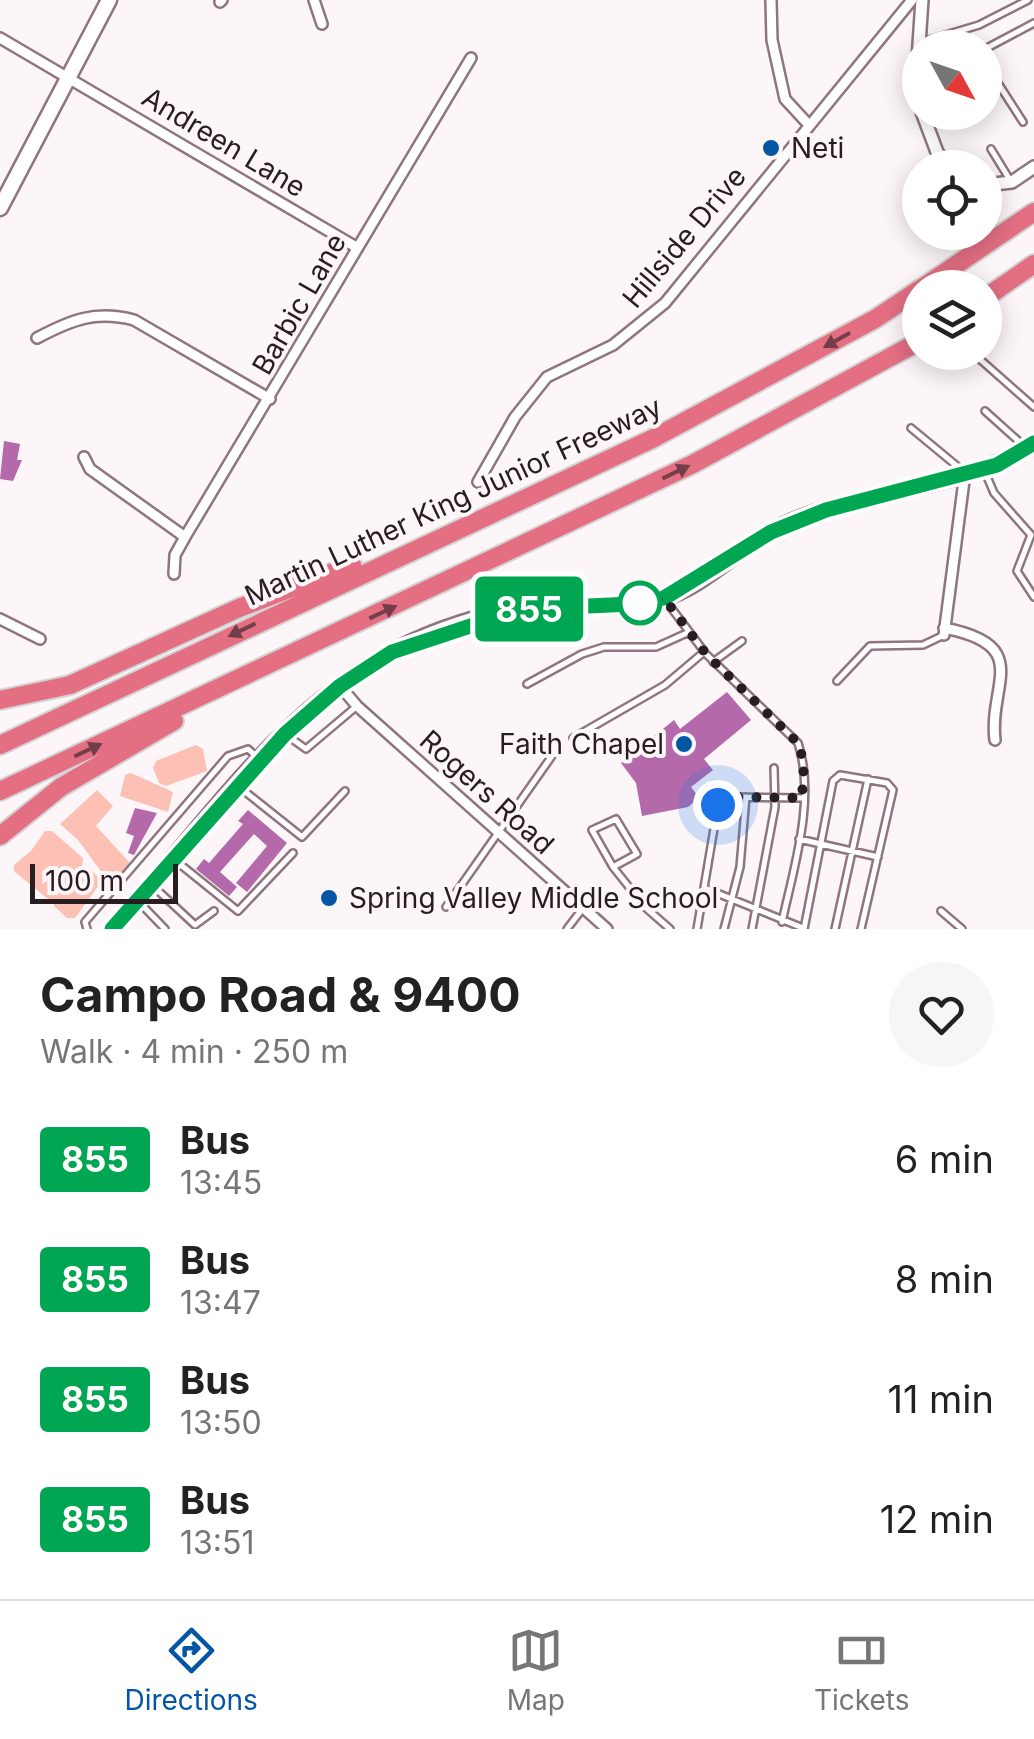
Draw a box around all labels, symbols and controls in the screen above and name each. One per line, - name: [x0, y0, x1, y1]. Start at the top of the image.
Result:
- north arrow: [902, 30, 1002, 130]
- map controls: [902, 30, 1002, 370]
- street label: Andreen Lane: [136, 80, 312, 204]
- place label: Neti: [791, 131, 844, 165]
- marker: Neti: [760, 137, 782, 159]
- button: locate: [902, 150, 1002, 250]
- street label: Hillside Drive: [615, 160, 753, 314]
- street label: Barbic Lane: [245, 227, 353, 381]
- button: layers: [902, 270, 1002, 370]
- one-way arrow: [823, 331, 851, 349]
- street label: Martin Luther King Junior Freeway: [239, 389, 667, 613]
- one-way arrow: [662, 464, 691, 481]
- line badge: 855: [472, 576, 586, 642]
- unlabelled marker: [619, 582, 661, 624]
- text: 855: [495, 588, 563, 630]
- one-way arrow: [368, 604, 398, 620]
- one-way arrow: [227, 621, 256, 638]
- street label: Rogers Road: [413, 723, 561, 861]
- place label: Faith Chapel: [499, 727, 664, 761]
- marker: Faith Chapel: [673, 733, 695, 755]
- one-way arrow: [74, 741, 103, 758]
- your location: [693, 780, 743, 830]
- scale bar: [30, 859, 178, 904]
- text: 100 m: [45, 864, 124, 898]
- place label: Spring Valley Middle School: [349, 881, 718, 915]
- marker: Spring Valley Middle School: [318, 887, 340, 909]
- button: heart: [889, 962, 994, 1067]
- text: Campo Road & 9400: [40, 965, 521, 1024]
- text: Walk · 4 min · 250 m: [40, 1032, 348, 1071]
- text: Bus: [180, 1117, 250, 1163]
- text: 6 min: [895, 1136, 994, 1182]
- text: 855: [61, 1138, 129, 1180]
- text: 13:45: [180, 1163, 262, 1202]
- text: Bus: [180, 1237, 250, 1283]
- text: 8 min: [895, 1256, 994, 1302]
- text: 855: [61, 1258, 129, 1300]
- text: 13:47: [180, 1283, 261, 1322]
- text: Bus: [180, 1357, 250, 1403]
- text: 11 min: [887, 1376, 994, 1422]
- text: 855: [61, 1378, 129, 1420]
- text: 13:50: [180, 1403, 262, 1442]
- text: Bus: [180, 1477, 250, 1523]
- text: 12 min: [880, 1496, 994, 1542]
- text: 855: [61, 1498, 129, 1540]
- text: 13:51: [180, 1523, 254, 1562]
- tab: Directions: [124, 1623, 258, 1717]
- tab: Map: [507, 1623, 565, 1717]
- tab: Tickets: [814, 1623, 910, 1717]

